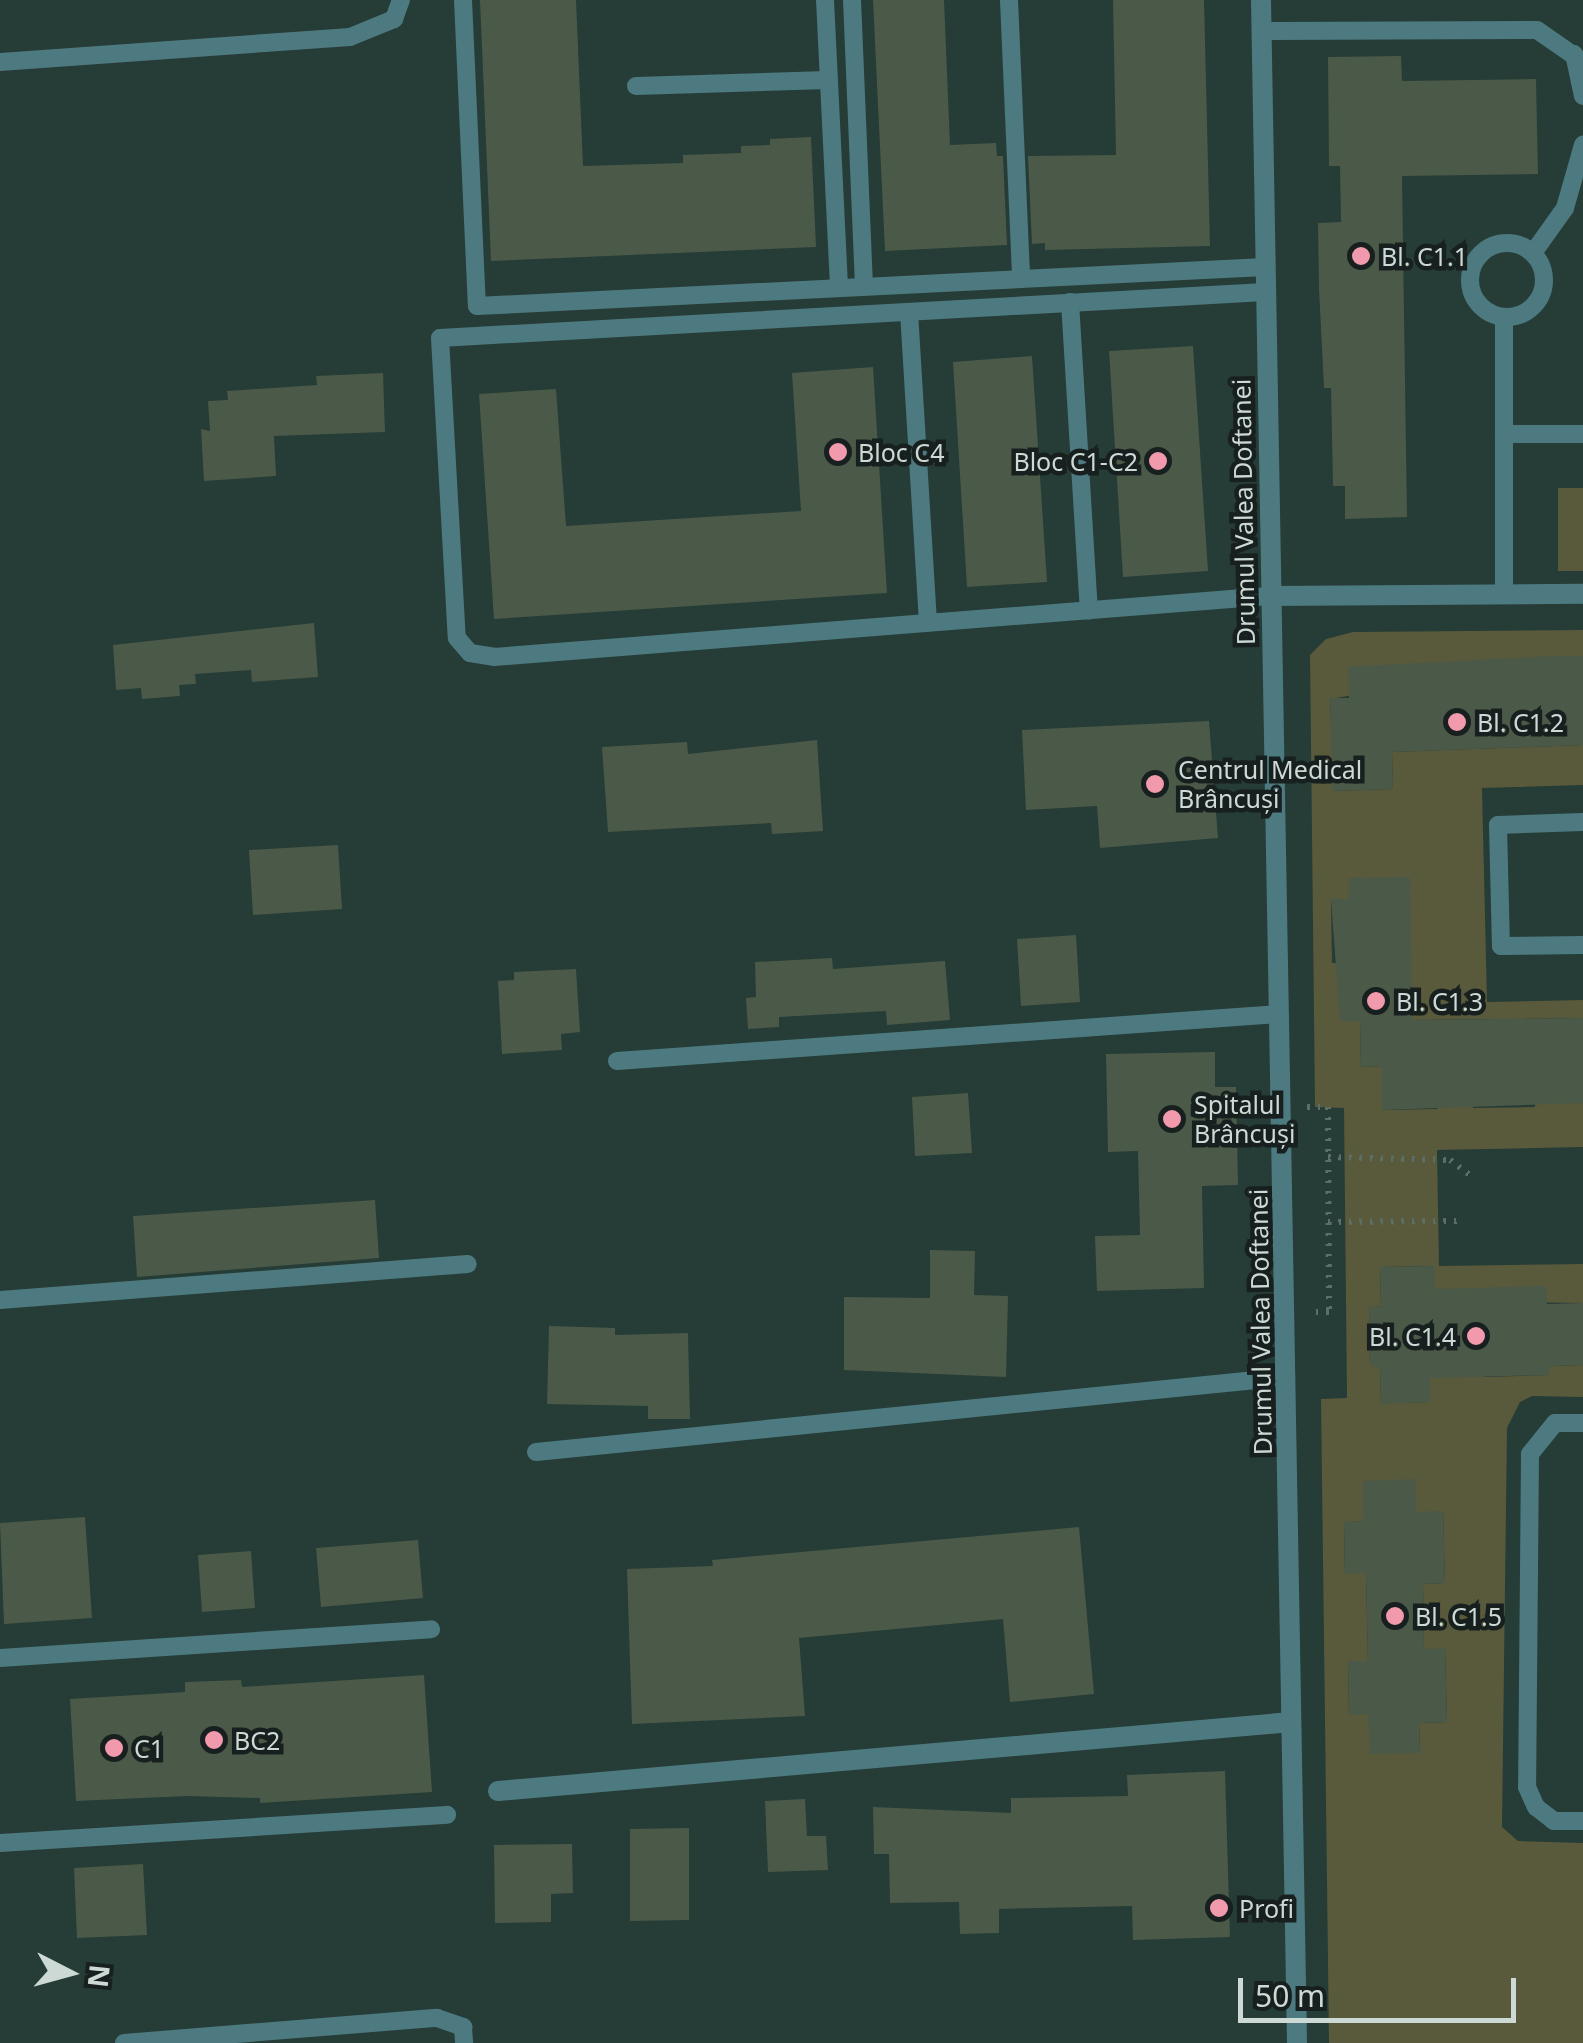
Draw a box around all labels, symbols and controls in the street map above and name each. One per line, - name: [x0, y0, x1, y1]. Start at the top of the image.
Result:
- place label: Bl. C1.1: [1381, 241, 1468, 271]
- marker: Bl. C1.1: [1350, 245, 1372, 267]
- street label: Drumul Valea Doftanei: [1226, 379, 1260, 645]
- place label: Bloc C4: [858, 437, 944, 467]
- marker: Bloc C4: [827, 441, 849, 463]
- place label: Bloc C1-C2: [1013, 446, 1138, 476]
- marker: Bloc C1-C2: [1147, 450, 1169, 472]
- place label: Bl. C1.2: [1477, 707, 1564, 737]
- marker: Bl. C1.2: [1446, 711, 1468, 733]
- place label: Centrul Medical Brâncuși: [1178, 755, 1362, 814]
- marker: Centrul Medical Brâncuși: [1142, 771, 1168, 797]
- place label: Bl. C1.3: [1396, 986, 1483, 1016]
- marker: Bl. C1.3: [1365, 990, 1387, 1012]
- place label: Spitalul Brâncuși: [1194, 1090, 1295, 1149]
- marker: Spitalul Brâncuși: [1159, 1106, 1185, 1132]
- street label: Drumul Valea Doftanei: [1243, 1189, 1277, 1455]
- place label: Bl. C1.4: [1369, 1321, 1456, 1351]
- marker: Bl. C1.4: [1465, 1325, 1487, 1347]
- place label: Bl. C1.5: [1415, 1601, 1502, 1631]
- marker: Bl. C1.5: [1384, 1605, 1406, 1627]
- place label: BC2: [234, 1725, 280, 1755]
- marker: BC2: [203, 1729, 225, 1751]
- place label: C1: [134, 1733, 164, 1763]
- marker: C1: [103, 1737, 125, 1759]
- place label: Profi: [1239, 1893, 1294, 1923]
- marker: Profi: [1208, 1897, 1230, 1919]
- north arrow: [20, 1923, 120, 2023]
- scale bar: [1243, 1958, 1520, 2020]
- text: N: [80, 1963, 120, 1989]
- text: 50 m: [1255, 1975, 1325, 2016]

